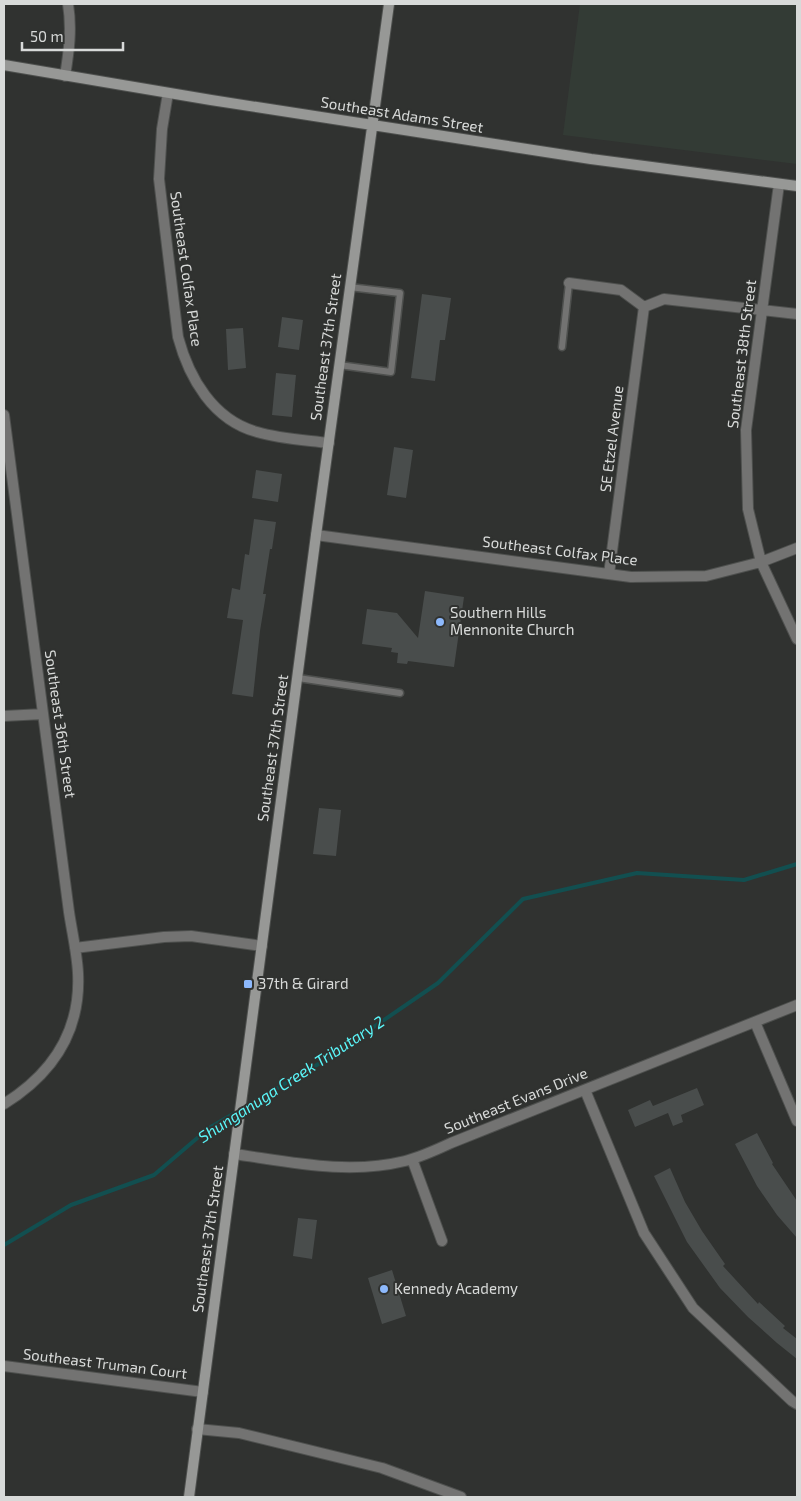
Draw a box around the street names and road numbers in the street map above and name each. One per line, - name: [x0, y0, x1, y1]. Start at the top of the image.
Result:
- street label: Southeast Adams Street: [320, 92, 485, 136]
- street label: Southeast Colfax Place: [167, 190, 207, 348]
- street label: Southeast 37th Street: [306, 272, 344, 422]
- street label: Southeast 38th Street: [723, 278, 759, 429]
- street label: SE Etzel Avenue: [596, 385, 626, 493]
- street label: Southeast Colfax Place: [481, 532, 639, 568]
- street label: Southeast 36th Street: [42, 649, 80, 799]
- street label: Southeast 37th Street: [253, 673, 291, 823]
- street label: Southeast Evans Drive: [441, 1063, 590, 1137]
- street label: Southeast 37th Street: [188, 1164, 226, 1314]
- street label: Southeast Truman Court: [22, 1344, 188, 1382]

